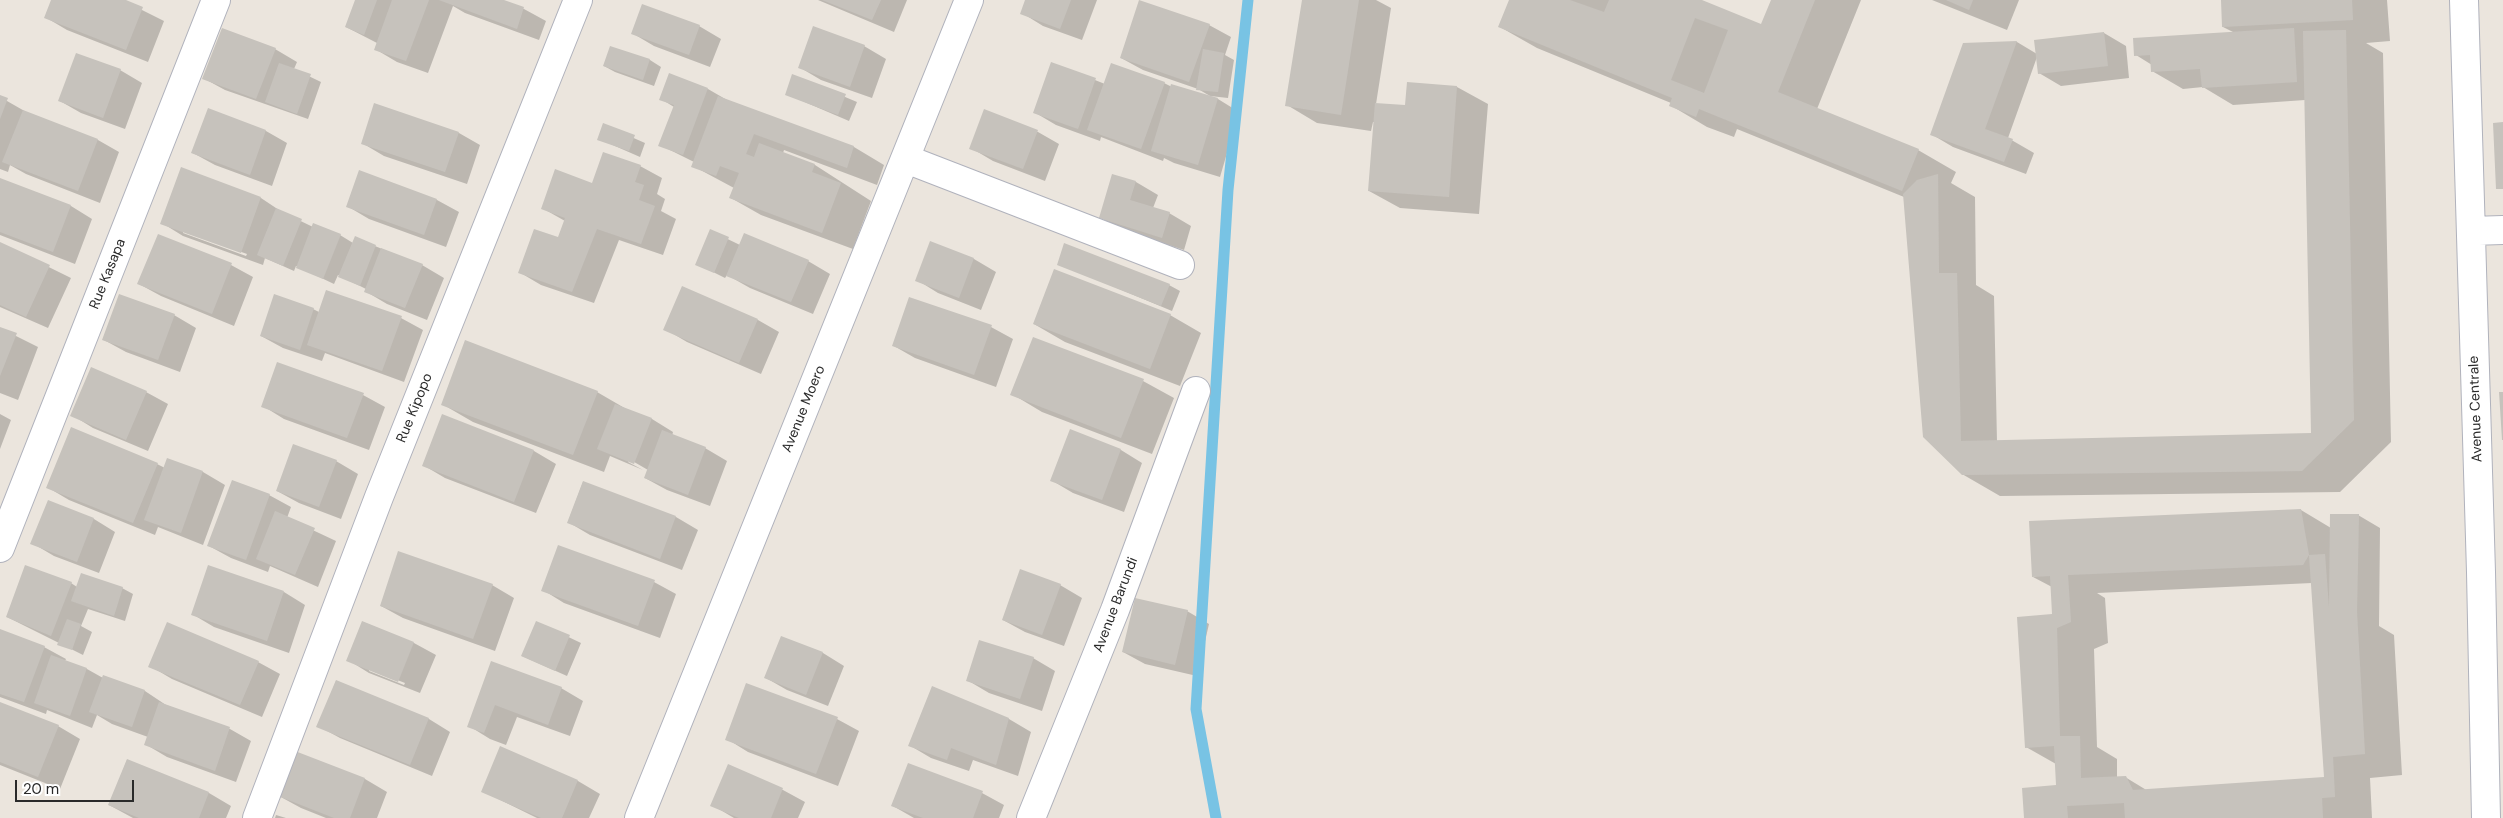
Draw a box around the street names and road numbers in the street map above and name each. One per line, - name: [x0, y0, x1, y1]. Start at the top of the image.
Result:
- street label: Rue Kasapa: [86, 236, 130, 312]
- street label: Avenue Centrale: [2466, 355, 2486, 463]
- street label: Avenue Moero: [779, 363, 829, 455]
- street label: Rue Kipopo: [393, 371, 437, 445]
- street label: Avenue Barundi: [1090, 555, 1142, 655]

